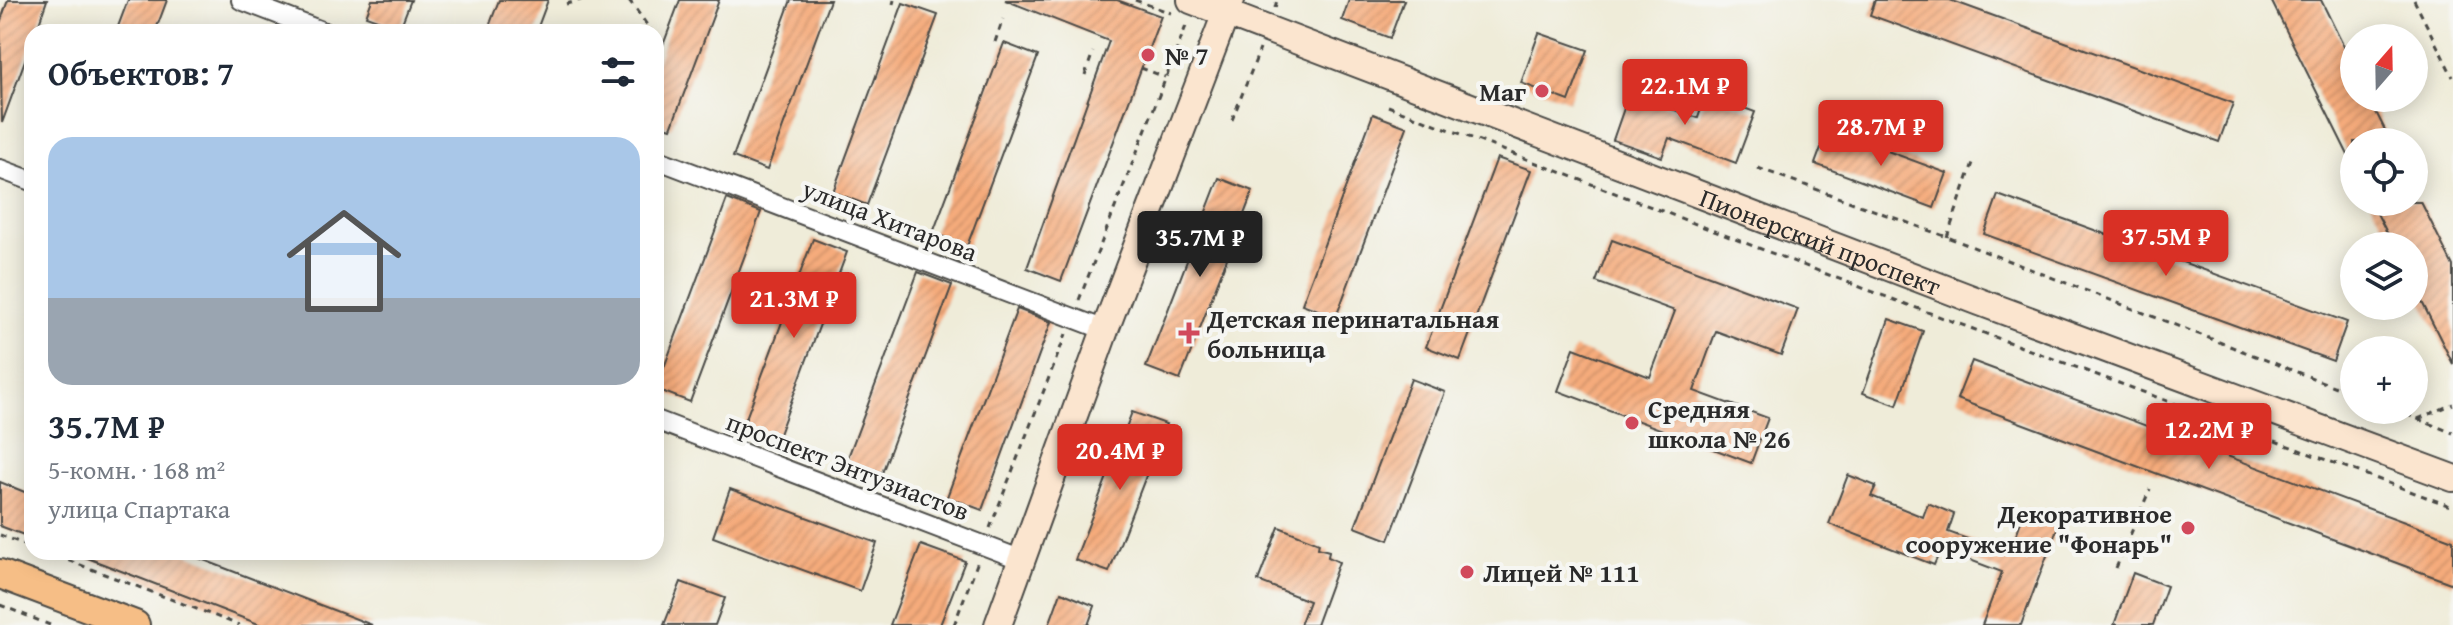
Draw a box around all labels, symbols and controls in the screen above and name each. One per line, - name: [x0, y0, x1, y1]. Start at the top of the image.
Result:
- north arrow: [2340, 24, 2428, 112]
- map controls: [2340, 24, 2428, 424]
- place label: № 7: [1164, 36, 1209, 75]
- marker: № 7: [1139, 46, 1157, 64]
- text: Объектов: 7: [48, 48, 234, 97]
- icon: filters: [596, 50, 640, 94]
- pin: 22.1M ₽: [1611, 59, 1759, 127]
- text: 22.1M ₽: [1640, 65, 1730, 104]
- place label: Маг: [1479, 72, 1526, 111]
- marker: Маг: [1533, 82, 1551, 100]
- pin: 28.7M ₽: [1807, 100, 1955, 168]
- text: 28.7M ₽: [1836, 106, 1926, 145]
- button: locate: [2340, 128, 2428, 216]
- street label: улица Хитарова: [796, 168, 984, 272]
- street label: Пионерский проспект: [1694, 177, 1947, 305]
- icon: home: [272, 189, 416, 333]
- pin: 37.5M ₽: [2092, 210, 2240, 278]
- pin: 35.7M ₽: [1126, 211, 1274, 279]
- text: 37.5M ₽: [2121, 216, 2211, 255]
- text: 35.7M ₽: [1155, 217, 1245, 256]
- button: layers: [2340, 232, 2428, 320]
- pin: 21.3M ₽: [720, 272, 868, 340]
- text: 21.3M ₽: [749, 278, 839, 317]
- place label: Детская перинатальная больница: [1206, 299, 1499, 368]
- marker: Детская перинатальная больница: [1178, 322, 1200, 344]
- button: +: [2340, 336, 2428, 424]
- place label: Средняя школа № 26: [1648, 389, 1790, 458]
- text: 35.7M ₽: [48, 401, 165, 450]
- street label: проспект Энтузиастов: [721, 402, 975, 530]
- pin: 12.2M ₽: [2135, 403, 2283, 471]
- text: 12.2M ₽: [2164, 409, 2254, 448]
- marker: Средняя школа № 26: [1623, 414, 1641, 432]
- pin: 20.4M ₽: [1046, 424, 1194, 492]
- text: 20.4M ₽: [1075, 430, 1165, 469]
- text: 5-комн. · 168 m²: [48, 450, 225, 489]
- text: улица Спартака: [48, 489, 230, 528]
- place label: Декоративное сооружение "Фонарь": [1906, 494, 2172, 563]
- marker: Декоративное сооружение "Фонарь": [2179, 519, 2197, 537]
- place label: Лицей № 111: [1483, 553, 1640, 592]
- marker: Лицей № 111: [1458, 563, 1476, 581]

